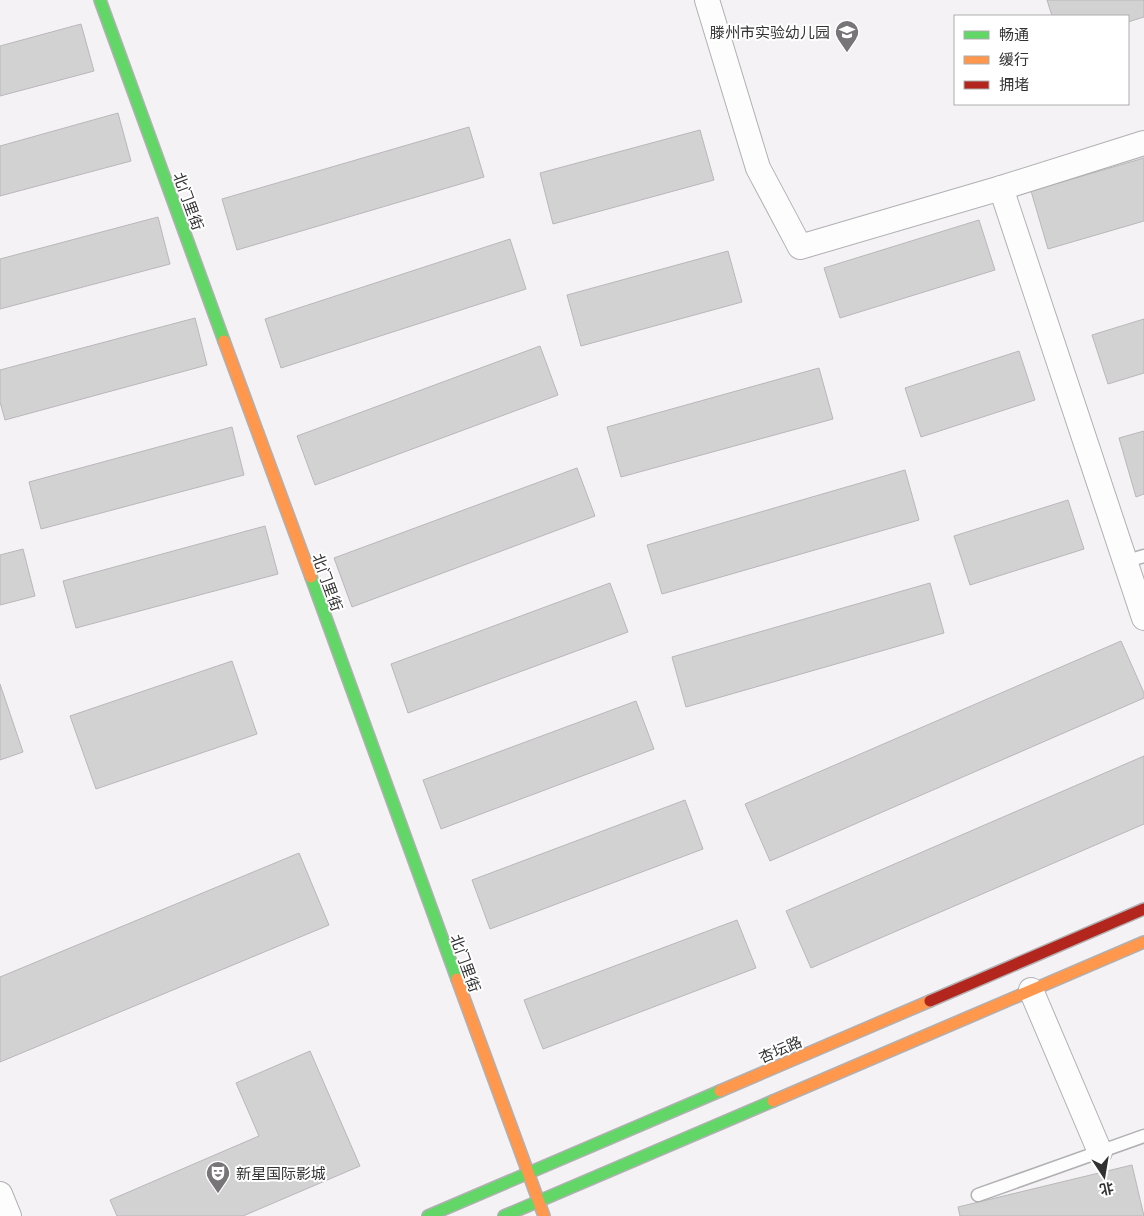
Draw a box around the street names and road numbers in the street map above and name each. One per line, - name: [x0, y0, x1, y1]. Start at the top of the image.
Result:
- street label: 北门里街: [170, 170, 208, 232]
- street label: 北门里街: [309, 551, 347, 613]
- street label: 北门里街: [447, 932, 485, 994]
- street label: 杏坛路: [756, 1032, 804, 1066]

